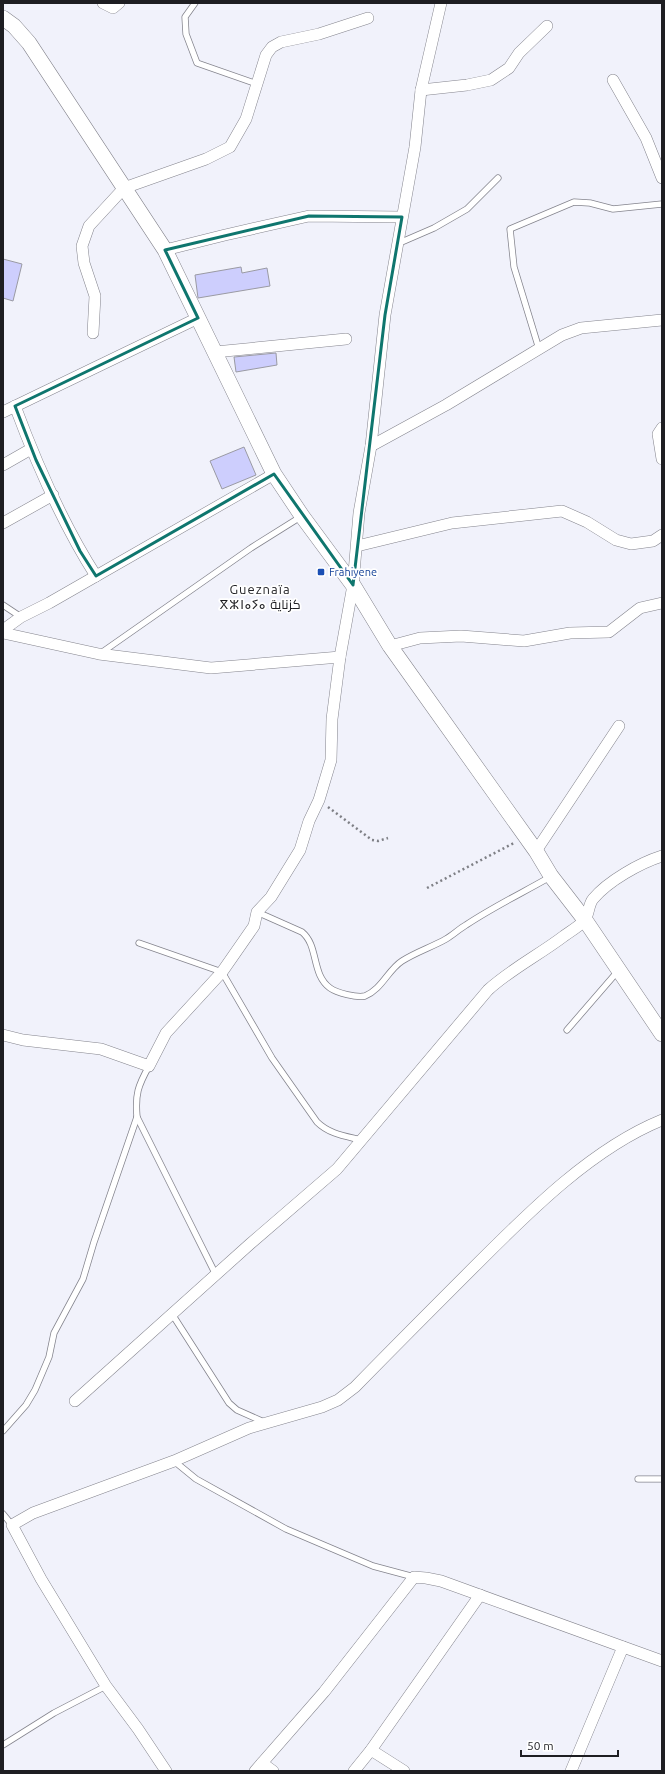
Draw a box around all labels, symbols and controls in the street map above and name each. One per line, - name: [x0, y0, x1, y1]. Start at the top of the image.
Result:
- place label: Frahiyene: [329, 566, 377, 578]
- marker: Frahiyene: [316, 567, 326, 577]
- district label: Gueznaïa ⴳⵣⵏⴰⵢⴰ كزناية: [219, 582, 301, 612]
- scale bar: [521, 1732, 618, 1758]
- text: 50 m: [527, 1739, 554, 1752]

